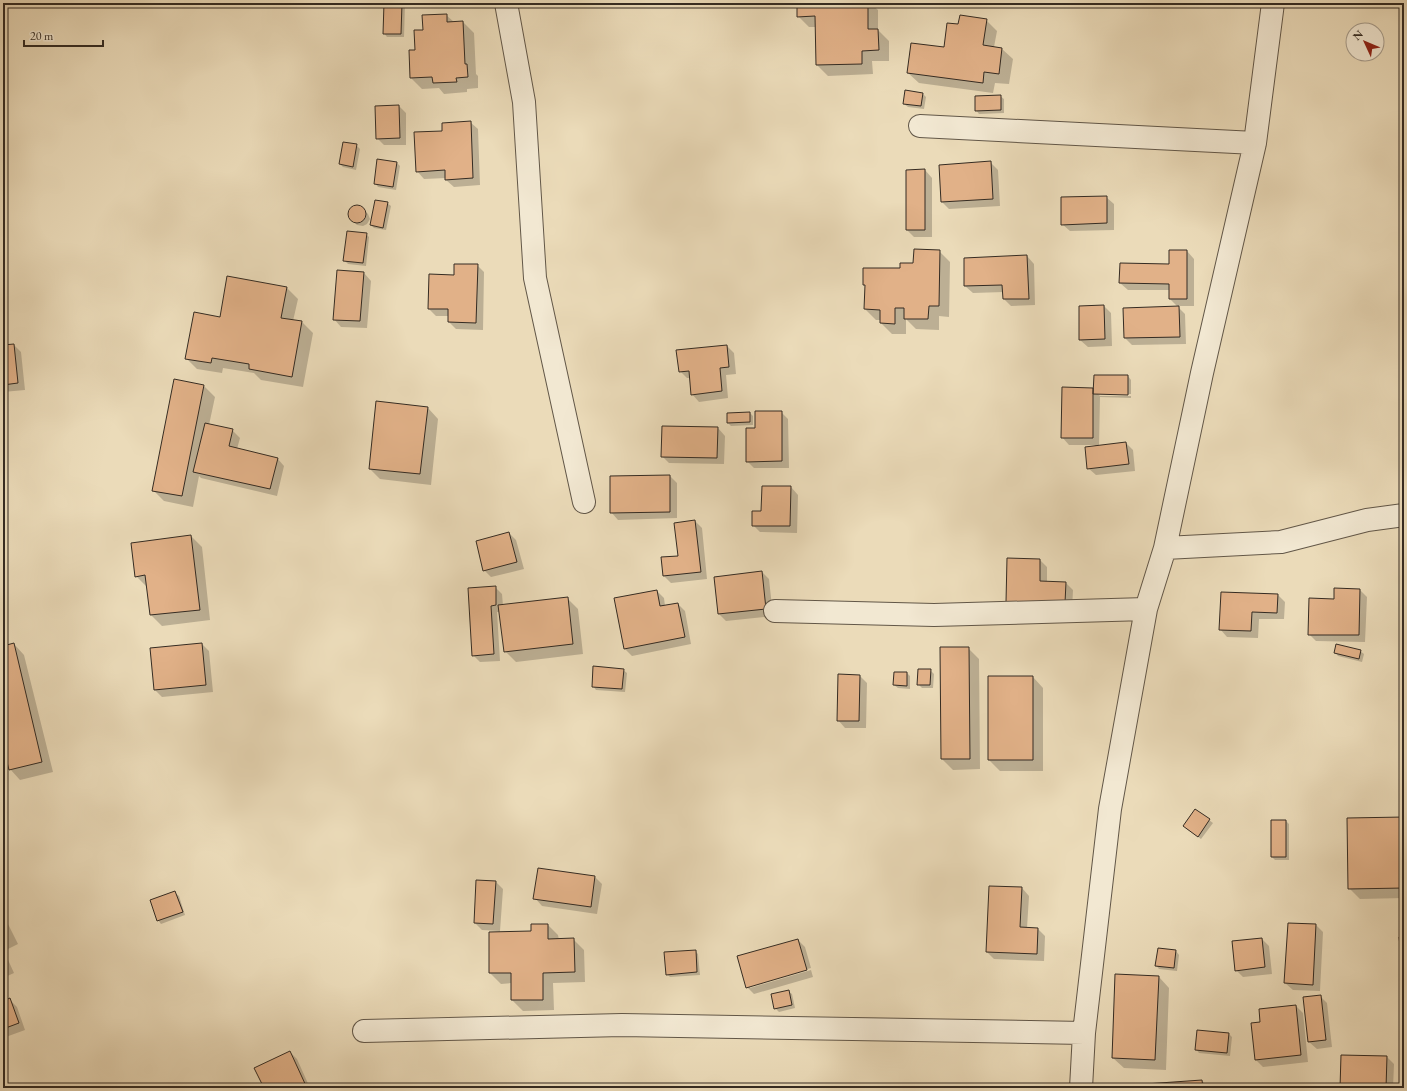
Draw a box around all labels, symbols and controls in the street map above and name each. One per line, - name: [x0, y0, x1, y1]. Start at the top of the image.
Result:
- scale bar: [24, 22, 103, 48]
- north arrow: [1345, 22, 1385, 62]
- text: N: [1350, 27, 1366, 43]
- text: 20 m: [30, 28, 54, 44]

